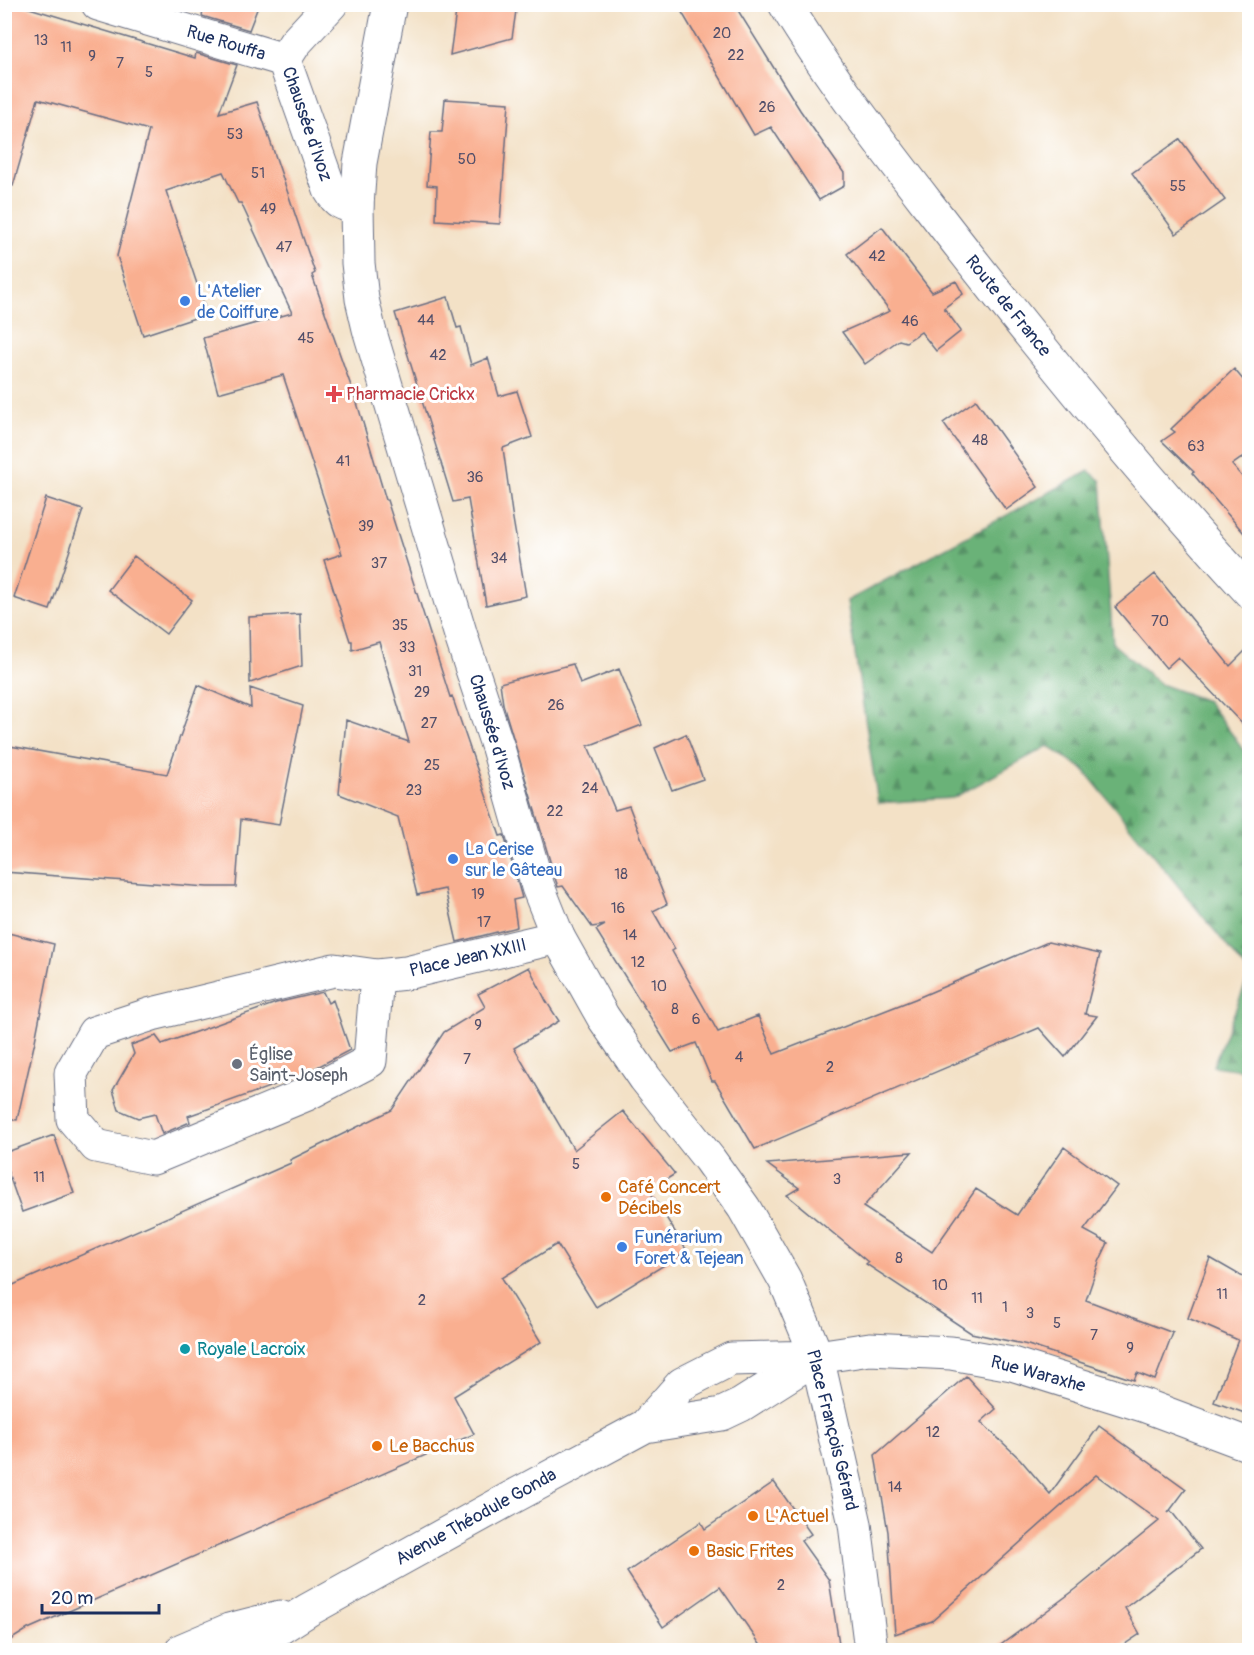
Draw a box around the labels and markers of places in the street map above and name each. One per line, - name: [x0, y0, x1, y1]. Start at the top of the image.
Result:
- place label: L'Atelier de Coiffure: [197, 280, 279, 324]
- marker: L'Atelier de Coiffure: [178, 294, 192, 308]
- place label: Pharmacie Crickx: [346, 383, 475, 406]
- marker: Pharmacie Crickx: [327, 387, 341, 401]
- place label: La Cerise sur le Gâteau: [465, 838, 563, 882]
- marker: La Cerise sur le Gâteau: [446, 852, 460, 866]
- place label: Église Saint-Joseph: [249, 1043, 348, 1087]
- marker: Église Saint-Joseph: [230, 1057, 244, 1071]
- place label: Café Concert Décibels: [618, 1176, 721, 1220]
- marker: Café Concert Décibels: [599, 1190, 613, 1204]
- place label: Funérarium Foret & Tejean: [634, 1226, 744, 1270]
- marker: Funérarium Foret & Tejean: [615, 1240, 629, 1254]
- place label: Royale Lacroix: [197, 1338, 306, 1361]
- marker: Royale Lacroix: [178, 1342, 192, 1356]
- place label: Le Bacchus: [389, 1435, 474, 1458]
- marker: Le Bacchus: [370, 1439, 384, 1453]
- place label: L'Actuel: [765, 1505, 829, 1528]
- marker: L'Actuel: [746, 1509, 760, 1523]
- place label: Basic Frites: [706, 1540, 794, 1563]
- marker: Basic Frites: [687, 1544, 701, 1558]

